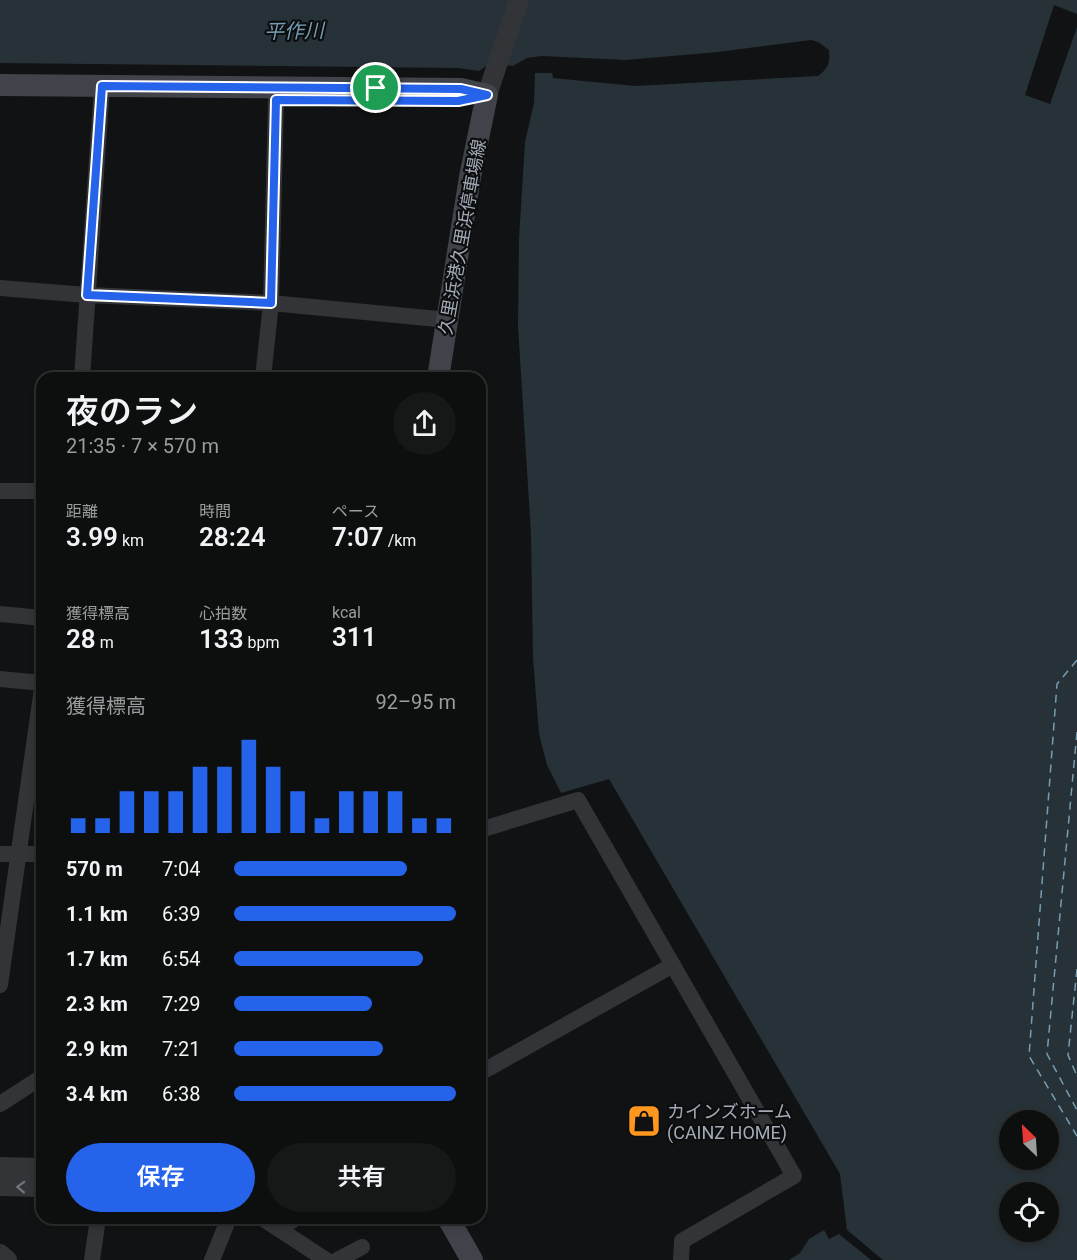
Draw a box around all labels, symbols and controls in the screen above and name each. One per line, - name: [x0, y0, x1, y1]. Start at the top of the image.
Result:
- water label: 平作川: [264, 18, 326, 44]
- pin: [350, 62, 401, 113]
- icon: arrive: [359, 71, 392, 104]
- street label: 久里浜港久里浜停車場線: [434, 138, 490, 336]
- text: 夜のラン: [66, 392, 198, 431]
- button: share: [393, 392, 456, 455]
- text: 21:35 · 7 × 570 m: [66, 434, 219, 458]
- text: 距離: [66, 502, 98, 521]
- text: 時間: [199, 502, 231, 521]
- text: ペース: [332, 502, 379, 521]
- text: 3.99: [66, 522, 118, 552]
- text: 28:24: [199, 522, 266, 552]
- text: 7:07: [332, 522, 384, 552]
- text: km: [118, 531, 144, 550]
- text: /km: [384, 531, 416, 550]
- text: kcal: [332, 603, 361, 622]
- text: 獲得標高: [66, 604, 130, 623]
- text: 心拍数: [199, 604, 247, 623]
- text: 311: [332, 622, 377, 652]
- text: 28: [66, 624, 96, 654]
- text: 133: [199, 624, 244, 654]
- text: m: [96, 633, 114, 652]
- text: bpm: [244, 633, 280, 652]
- text: 92–95 m: [375, 690, 456, 714]
- text: 獲得標高: [66, 694, 146, 718]
- text: 570 m: [66, 857, 123, 881]
- text: 7:04: [162, 857, 201, 881]
- text: 1.1 km: [66, 902, 128, 926]
- text: 6:39: [162, 902, 201, 926]
- text: 1.7 km: [66, 947, 128, 971]
- text: 6:54: [162, 947, 201, 971]
- text: 2.3 km: [66, 992, 128, 1016]
- text: 7:29: [162, 992, 201, 1016]
- text: 2.9 km: [66, 1037, 128, 1061]
- text: 7:21: [162, 1037, 201, 1061]
- text: 3.4 km: [66, 1082, 128, 1106]
- text: 6:38: [162, 1082, 201, 1106]
- place label: カインズホーム (CAINZ HOME): [667, 1101, 792, 1144]
- shop icon: カインズホーム (CAINZ HOME): [626, 1103, 662, 1139]
- north arrow: [999, 1110, 1059, 1170]
- map controls: [999, 1110, 1059, 1242]
- button: 保存: [66, 1143, 255, 1212]
- button: 共有: [267, 1143, 456, 1212]
- one-way arrow: [16, 1180, 25, 1193]
- button: locate: [999, 1182, 1059, 1242]

